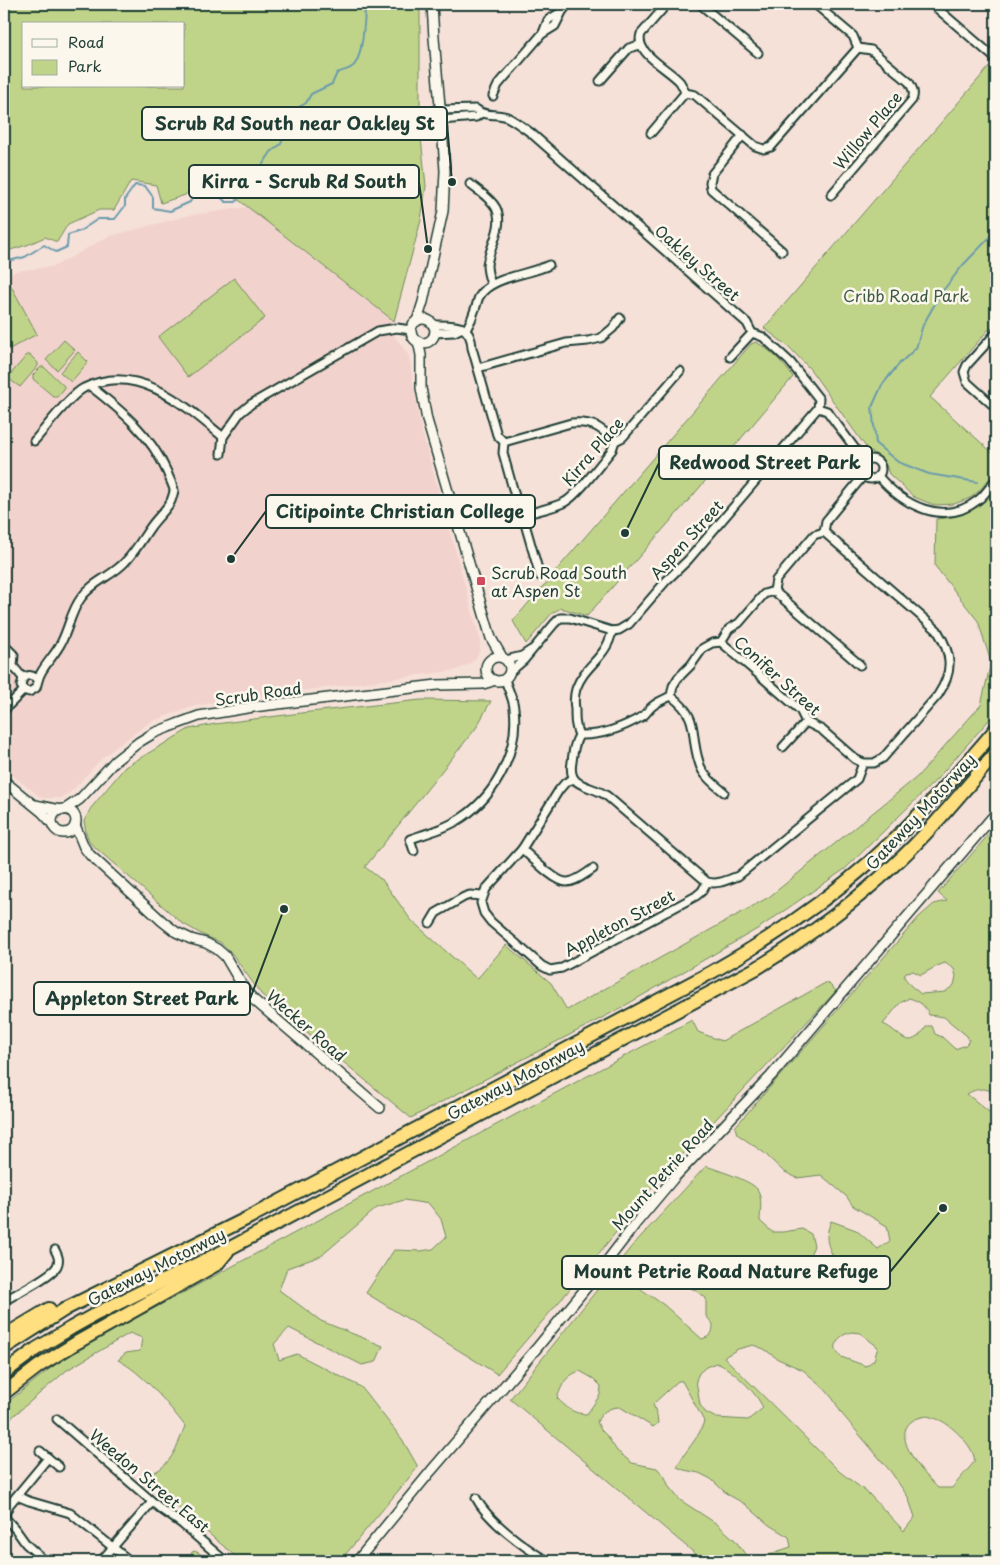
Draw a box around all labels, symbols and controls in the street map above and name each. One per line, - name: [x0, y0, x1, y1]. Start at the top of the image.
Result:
- legend: [22, 22, 185, 88]
- text: Road: [68, 30, 104, 53]
- text: Park: [68, 54, 102, 77]
- street label: Willow Place: [827, 85, 907, 175]
- callout: Scrub Rd South near Oakley St: [142, 107, 447, 140]
- text: Scrub Rd South near Oakley St: [155, 109, 436, 136]
- callout: Kirra - Scrub Rd South: [189, 165, 419, 198]
- text: Kirra - Scrub Rd South: [201, 167, 407, 194]
- street label: Oakley Street: [650, 218, 746, 306]
- park label: Cribb Road Park: [843, 283, 969, 307]
- street label: Kirra Place: [555, 411, 629, 491]
- callout: Redwood Street Park: [659, 446, 872, 479]
- text: Redwood Street Park: [669, 448, 861, 475]
- street label: Aspen Street: [644, 494, 728, 584]
- callout: Citipointe Christian College: [266, 495, 535, 528]
- text: Citipointe Christian College: [276, 497, 524, 524]
- place label: Scrub Road South at Aspen St: [491, 560, 627, 602]
- marker: Scrub Road South at Aspen St: [475, 575, 487, 587]
- street label: Conifer Street: [729, 629, 827, 721]
- street label: Scrub Road: [213, 675, 303, 711]
- street label: Gateway Motorway: [859, 747, 981, 875]
- street label: Appleton Street: [559, 882, 679, 961]
- callout: Appleton Street Park: [34, 982, 250, 1015]
- street label: Wecker Road: [262, 983, 352, 1067]
- text: Appleton Street Park: [45, 984, 239, 1011]
- street label: Gateway Motorway: [442, 1033, 588, 1125]
- street label: Mount Petrie Road: [605, 1113, 719, 1235]
- street label: Gateway Motorway: [83, 1221, 229, 1311]
- callout: Mount Petrie Road Nature Refuge: [562, 1256, 890, 1289]
- text: Mount Petrie Road Nature Refuge: [574, 1257, 879, 1284]
- street label: Weedon Street East: [85, 1422, 215, 1538]

